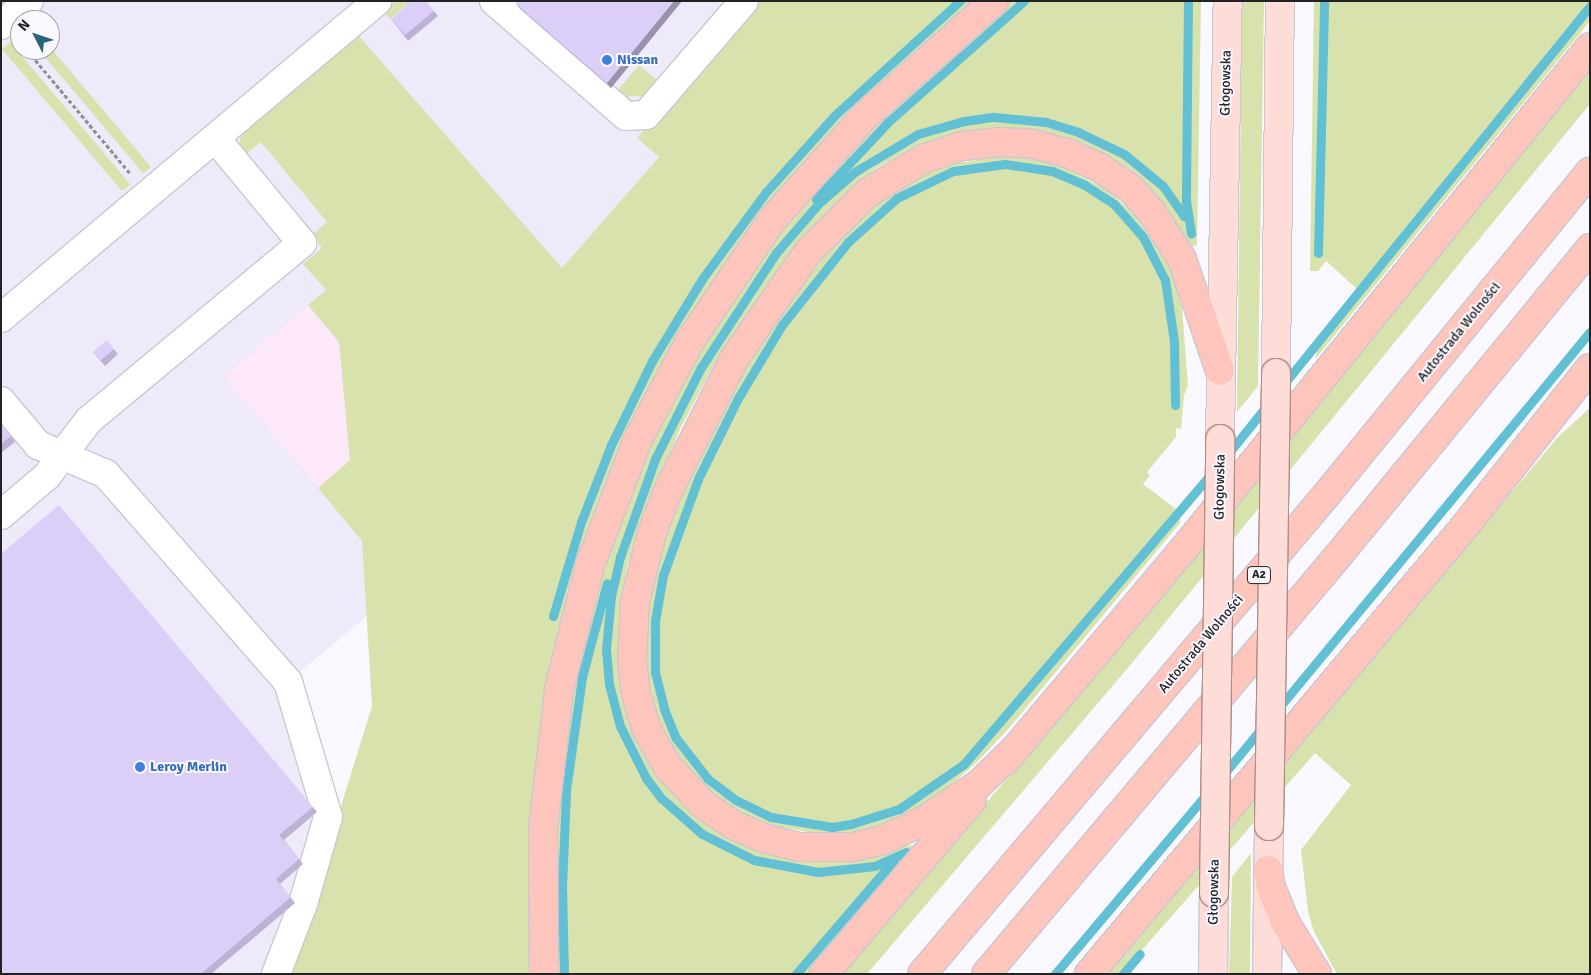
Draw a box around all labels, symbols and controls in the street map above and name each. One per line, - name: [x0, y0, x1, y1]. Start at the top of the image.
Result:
- north arrow: [10, 10, 60, 60]
- text: N: [14, 16, 34, 35]
- street label: Głogowska: [1217, 50, 1235, 116]
- place label: Nissan: [617, 52, 658, 68]
- marker: Nissan: [601, 54, 613, 66]
- street label: Autostrada Wolności: [1414, 279, 1504, 385]
- street label: Głogowska: [1211, 454, 1229, 520]
- road number: A2: [1246, 566, 1272, 584]
- street label: Autostrada Wolności: [1155, 591, 1247, 697]
- place label: Leroy Merlin: [150, 759, 227, 775]
- marker: Leroy Merlin: [134, 761, 146, 773]
- street label: Głogowska: [1205, 859, 1223, 925]

